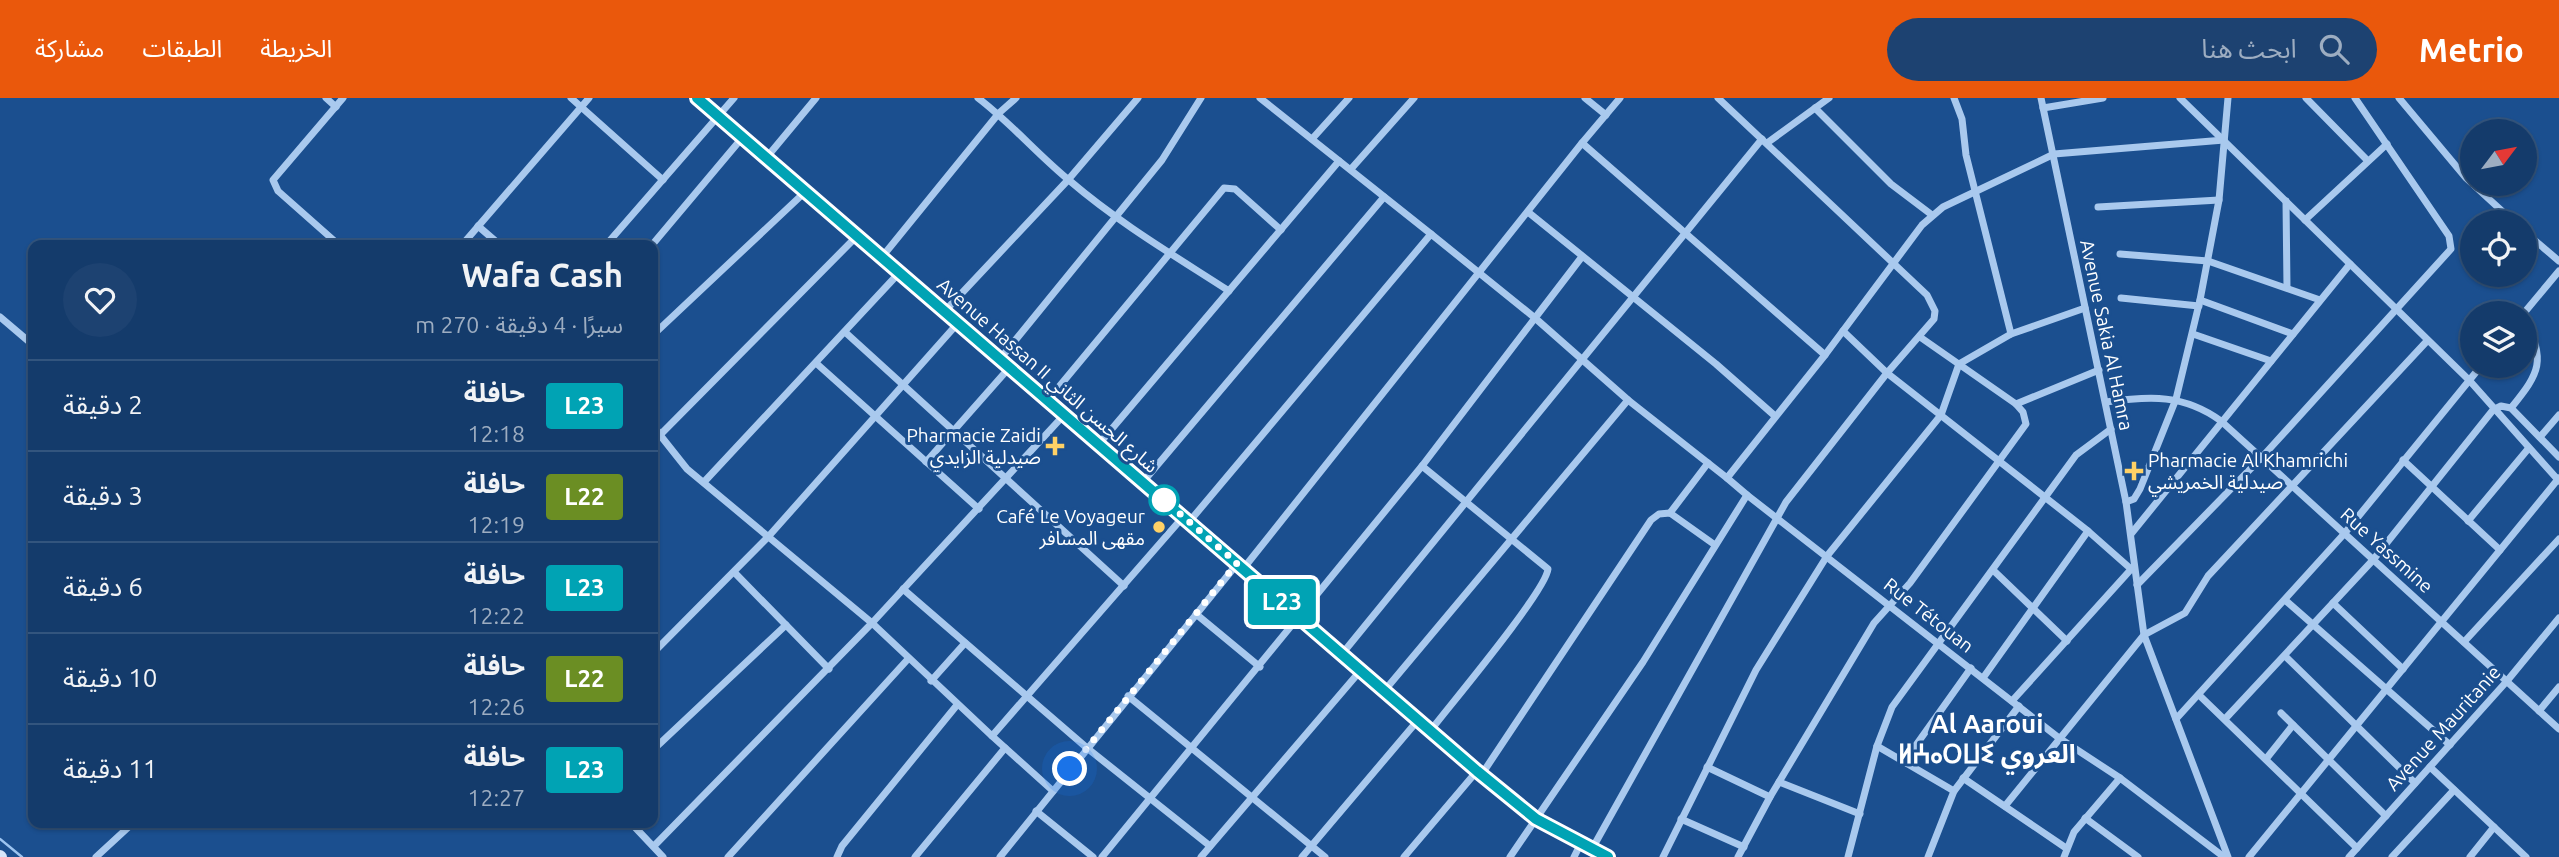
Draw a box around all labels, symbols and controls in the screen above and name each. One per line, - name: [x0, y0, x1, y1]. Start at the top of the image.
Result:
- search box: [1887, 18, 2377, 81]
- icon: search: [2315, 30, 2353, 68]
- text: Metrio: [2419, 31, 2524, 68]
- text: ابحث هنا: [2201, 34, 2297, 63]
- text: مشاركة: [35, 35, 104, 62]
- text: الطبقات: [142, 35, 222, 62]
- text: الخريطة: [260, 35, 332, 62]
- north arrow: [2460, 119, 2538, 196]
- map controls: [2460, 119, 2537, 378]
- button: locate: [2460, 210, 2537, 287]
- street label: Avenue Sakia Al Hamra: [2076, 238, 2138, 432]
- text: Wafa Cash: [462, 256, 623, 293]
- button: heart: [63, 263, 137, 337]
- street label: Avenue Hassan II شارع الحسن الثاني: [930, 273, 1163, 480]
- button: layers: [2460, 301, 2537, 378]
- text: سيرًا · 4 دقيقة · 270 m: [415, 312, 623, 337]
- text: حافلة: [464, 378, 525, 407]
- text: 2 دقيقة: [63, 390, 143, 419]
- text: L23: [564, 392, 605, 419]
- text: 12:18: [467, 421, 525, 446]
- place label: Pharmacie Zaidi صيدلية الزايدي: [906, 424, 1041, 472]
- marker: Pharmacie Zaidi صيدلية الزايدي: [1047, 438, 1063, 454]
- place label: Pharmacie Al Khamrichi صيدلية الخمريشي: [2148, 449, 2348, 497]
- marker: Pharmacie Al Khamrichi صيدلية الخمريشي: [2126, 463, 2142, 479]
- text: حافلة: [464, 469, 525, 498]
- text: 3 دقيقة: [63, 481, 143, 510]
- text: L22: [564, 483, 605, 510]
- unlabelled marker: [1149, 485, 1179, 515]
- street label: Rue Yassmine: [2336, 503, 2438, 597]
- place label: Café Le Voyageur مقهى المسافر: [996, 505, 1145, 550]
- text: 12:19: [467, 512, 525, 537]
- marker: Café Le Voyageur مقهى المسافر: [1151, 519, 1167, 535]
- text: حافلة: [464, 560, 525, 589]
- text: 6 دقيقة: [63, 572, 143, 601]
- street label: Rue Tétouan: [1880, 573, 1978, 657]
- text: L23: [564, 574, 605, 601]
- line badge: L23: [1242, 579, 1322, 625]
- text: L23: [1262, 588, 1302, 615]
- text: 12:22: [467, 603, 525, 628]
- text: حافلة: [464, 651, 525, 680]
- street label: Avenue Mauritanie: [2381, 661, 2505, 795]
- text: 10 دقيقة: [63, 663, 158, 692]
- text: L22: [564, 665, 605, 692]
- text: 12:26: [467, 694, 525, 719]
- district label: Al Aaroui ⵍⵄⴰⵔⵡⵉ العروي: [1898, 709, 2076, 775]
- text: حافلة: [464, 742, 525, 771]
- your location: [1052, 751, 1087, 786]
- text: 11 دقيقة: [63, 754, 158, 783]
- text: L23: [564, 756, 605, 783]
- text: 12:27: [467, 785, 525, 810]

